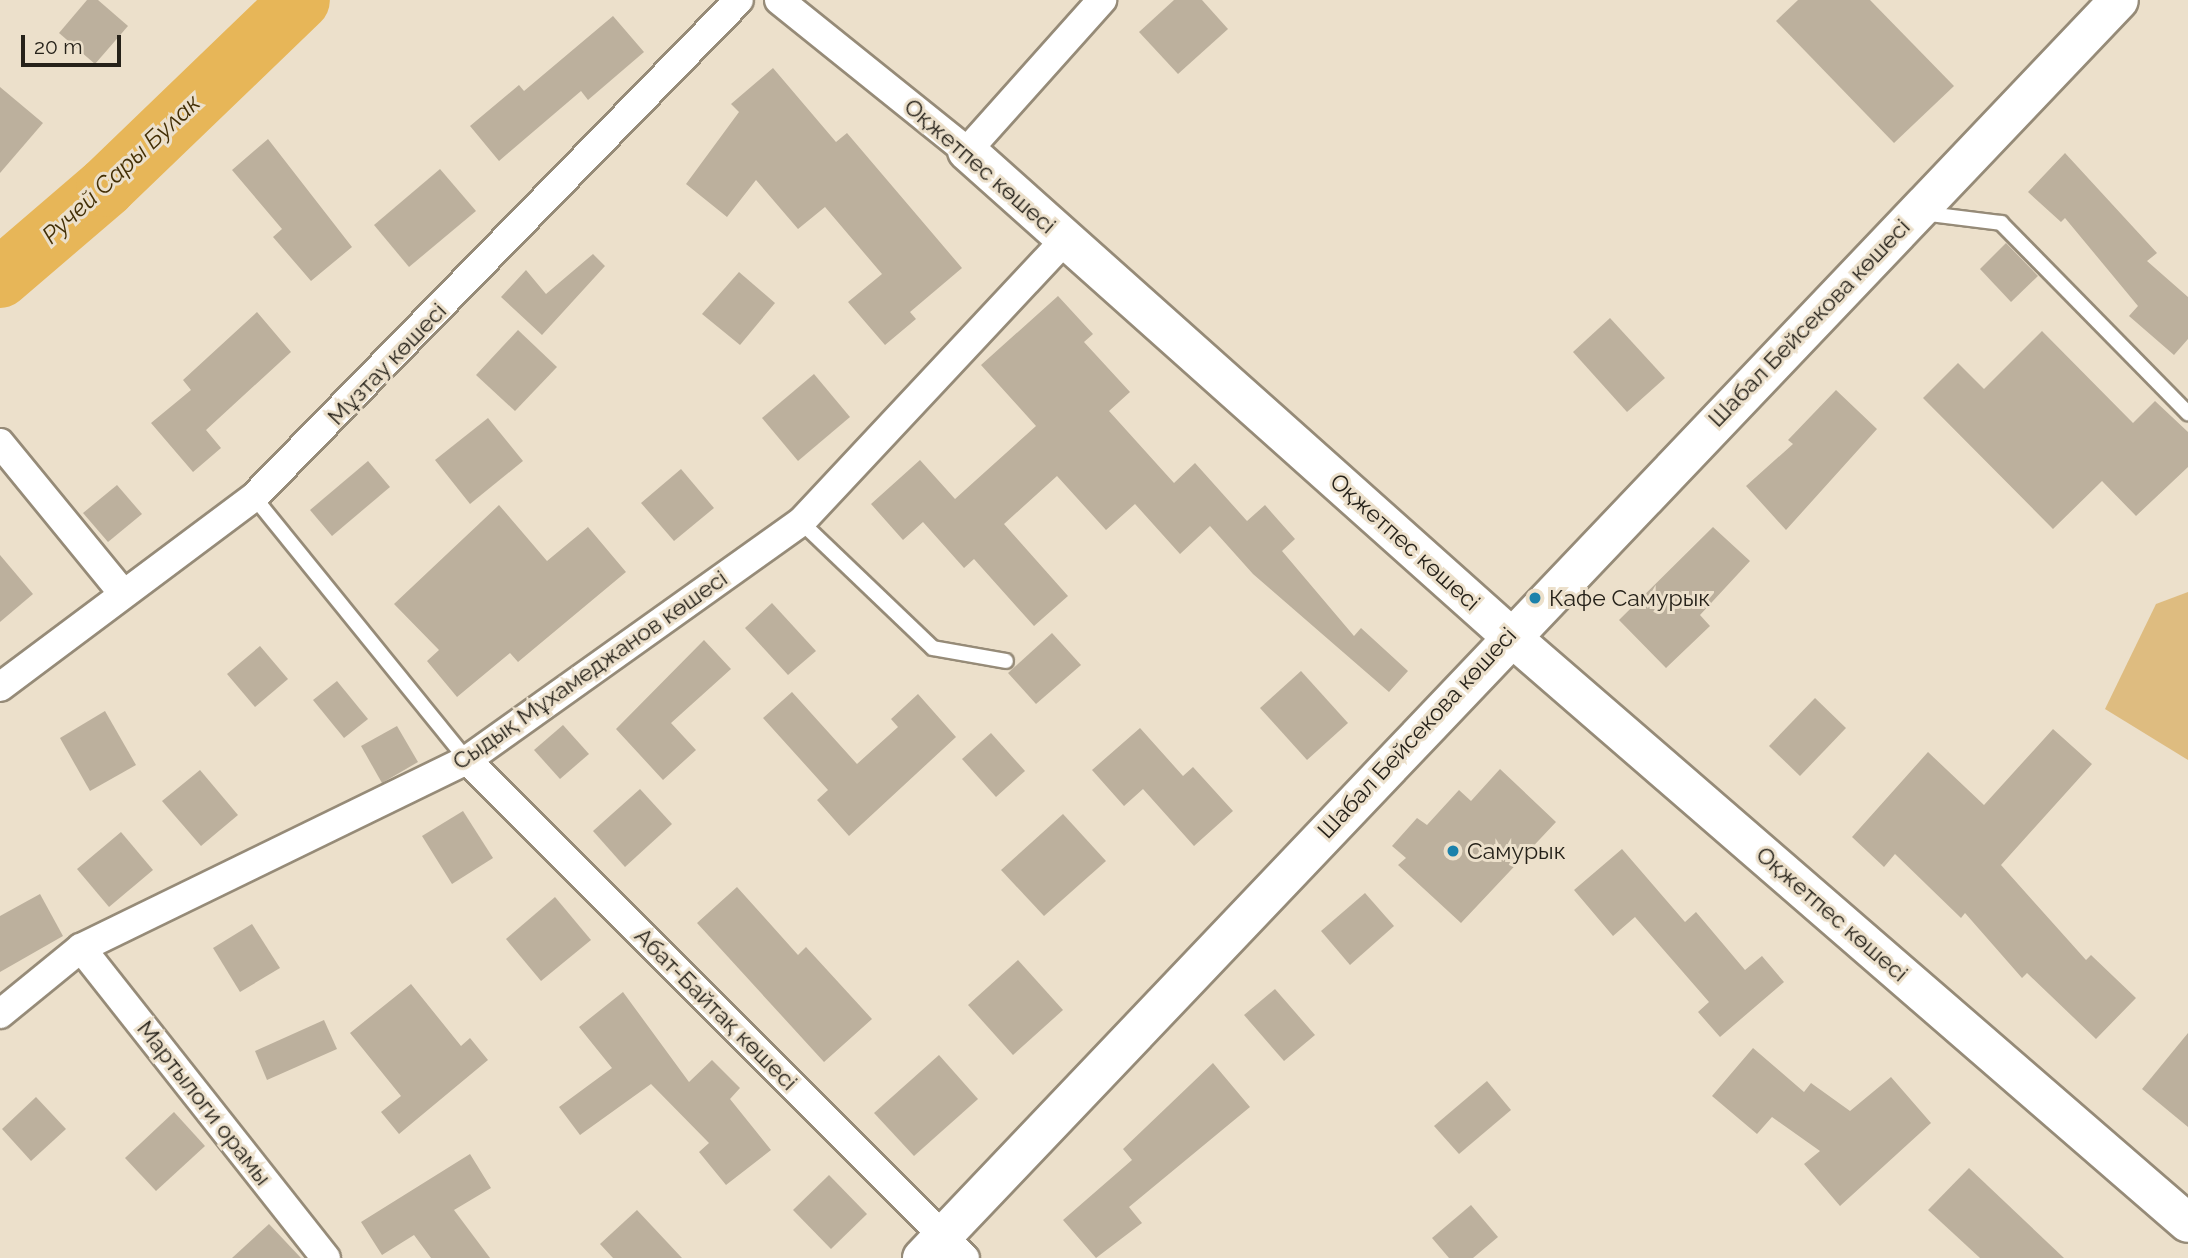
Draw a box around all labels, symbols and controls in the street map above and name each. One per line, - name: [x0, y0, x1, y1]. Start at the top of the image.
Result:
- scale bar: [24, 21, 124, 65]
- text: 20 m: [34, 34, 82, 59]
- water label: Ручей Сары Булак: [36, 88, 206, 250]
- street label: Оқжетпес көшесі: [899, 93, 1061, 239]
- street label: Шабал Бейсекова көшесі: [1702, 213, 1916, 433]
- street label: Мұзтау көшесі: [322, 297, 452, 431]
- street label: Оқжетпес көшесі: [1325, 468, 1485, 616]
- street label: Сыдық Мұхамеджанов көшесі: [447, 564, 733, 776]
- place label: Кафе Самурык: [1549, 584, 1710, 612]
- marker: Кафе Самурык: [1527, 590, 1543, 606]
- street label: Шабал Бейсекова көшесі: [1312, 622, 1522, 844]
- place label: Самурык: [1467, 837, 1566, 865]
- street label: Оқжетпес көшесі: [1751, 841, 1913, 987]
- marker: Самурык: [1445, 843, 1461, 859]
- street label: Абат-Байтақ көшесі: [629, 922, 803, 1096]
- street label: Мартылоги орамы: [131, 1015, 277, 1191]

